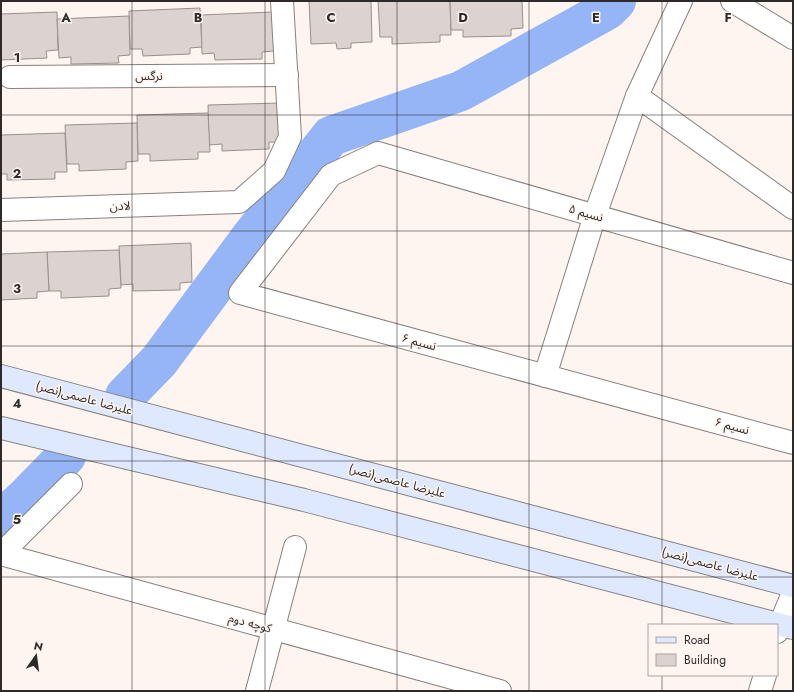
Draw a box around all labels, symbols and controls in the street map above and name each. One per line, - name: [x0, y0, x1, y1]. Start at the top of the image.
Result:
- text: A: [60, 8, 71, 27]
- text: B: [194, 8, 203, 27]
- text: C: [326, 8, 336, 27]
- text: D: [458, 8, 468, 27]
- text: E: [592, 8, 600, 27]
- text: F: [724, 8, 732, 27]
- text: 1: [14, 48, 20, 67]
- street label: نرگس: [135, 67, 163, 85]
- text: 2: [13, 164, 21, 183]
- street label: لادن: [109, 197, 131, 215]
- street label: نسیم ۵: [567, 200, 605, 226]
- text: 3: [13, 279, 21, 298]
- street label: نسیم ۶: [400, 329, 438, 355]
- street label: علیرضا عاصمی(نصر): [34, 376, 134, 420]
- text: 4: [12, 394, 22, 413]
- street label: نسیم ۶: [713, 413, 751, 439]
- street label: علیرضا عاصمی(نصر): [347, 459, 447, 503]
- text: 5: [13, 510, 21, 529]
- street label: علیرضا عاصمی(نصر): [660, 542, 760, 586]
- street label: کوچه دوم: [226, 609, 275, 638]
- legend: [648, 624, 778, 676]
- text: Road: [684, 631, 710, 649]
- north arrow: [16, 636, 56, 676]
- text: N: [32, 637, 45, 655]
- text: Building: [684, 651, 726, 669]

